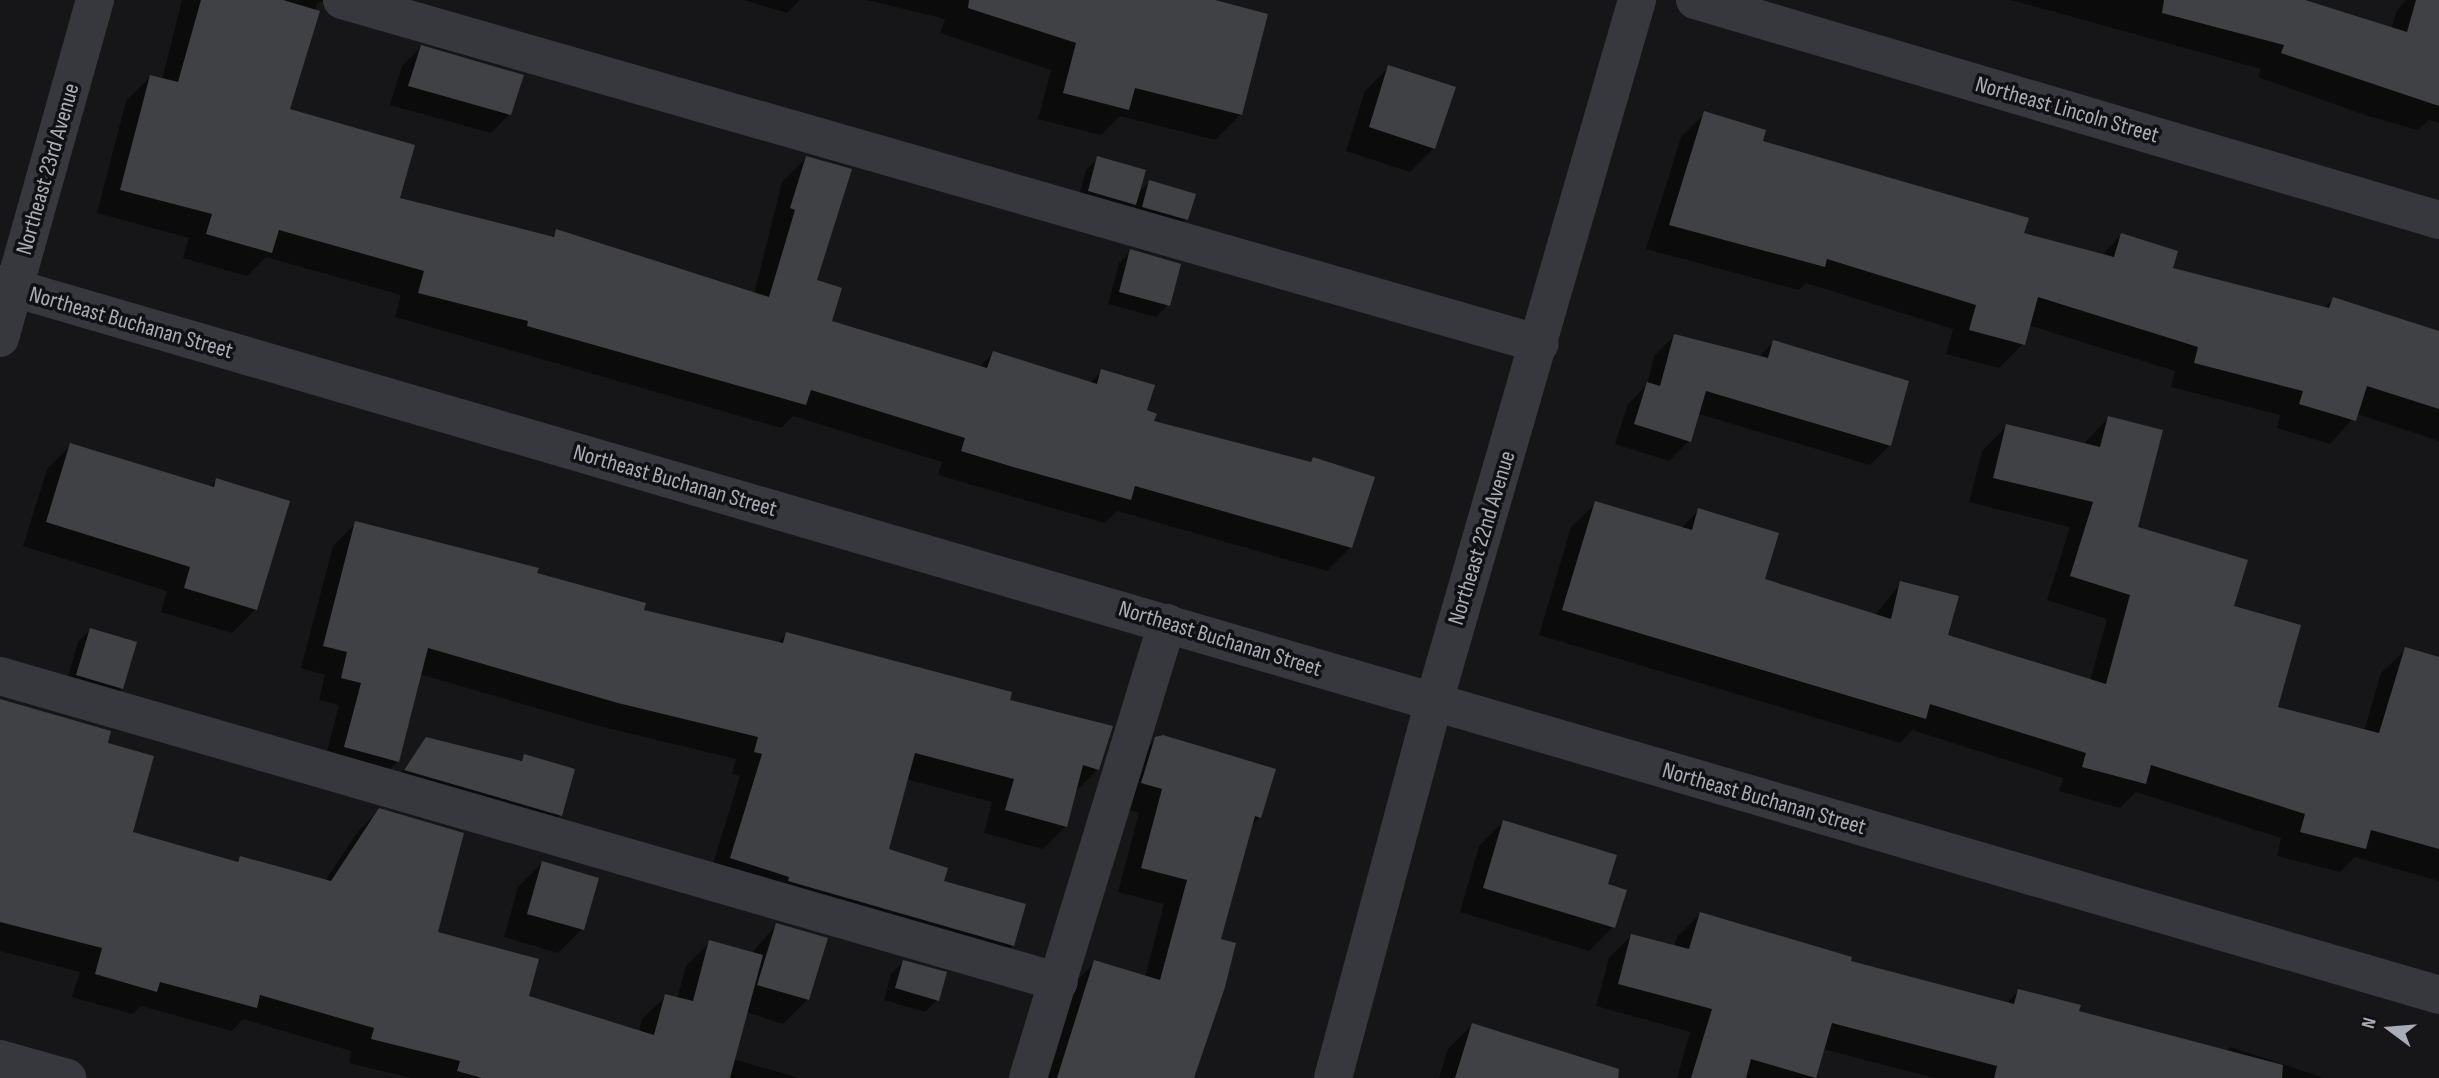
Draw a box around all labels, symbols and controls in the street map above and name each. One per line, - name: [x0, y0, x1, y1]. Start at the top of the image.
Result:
- street label: Northeast Lincoln Street: [1972, 71, 2162, 149]
- street label: Northeast 23rd Avenue: [10, 80, 86, 258]
- street label: Northeast Buchanan Street: [26, 281, 236, 365]
- street label: Northeast Buchanan Street: [570, 439, 780, 523]
- street label: Northeast 22nd Avenue: [1442, 448, 1522, 628]
- street label: Northeast Buchanan Street: [1115, 595, 1325, 683]
- street label: Northeast Buchanan Street: [1659, 757, 1869, 841]
- north arrow: [2355, 994, 2425, 1064]
- text: N: [2357, 1015, 2382, 1031]

